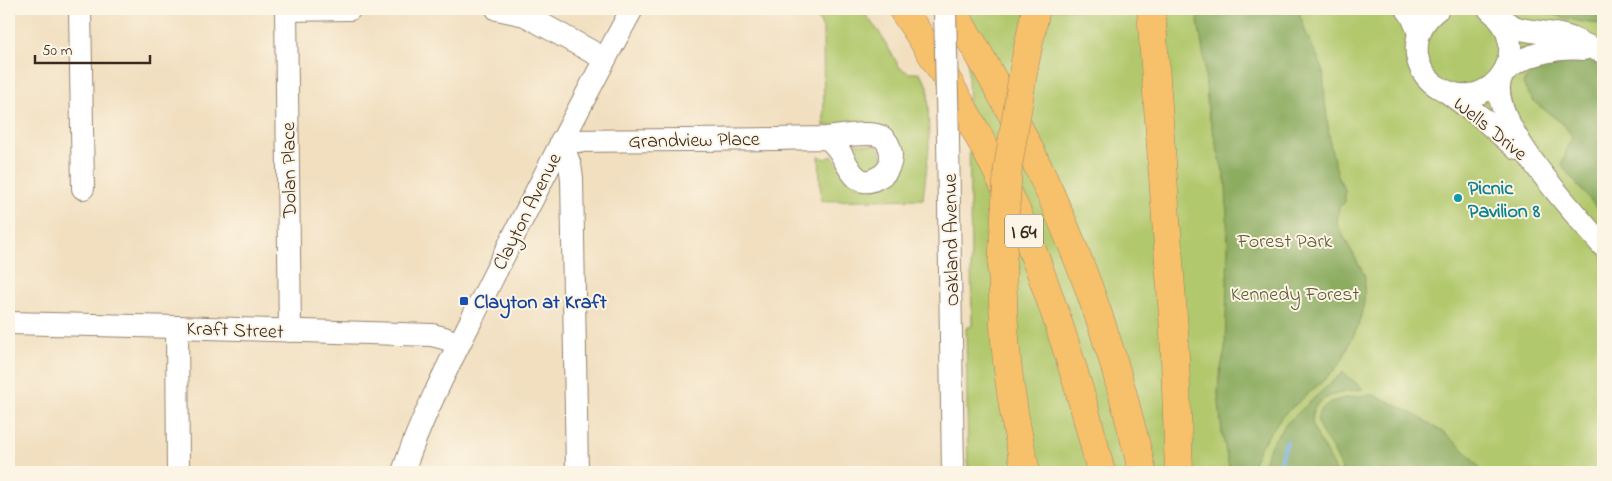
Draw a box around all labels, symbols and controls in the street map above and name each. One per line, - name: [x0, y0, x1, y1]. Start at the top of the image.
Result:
- scale bar: [35, 32, 150, 64]
- text: 50 m: [42, 40, 73, 62]
- street label: Wells Drive: [1446, 91, 1533, 169]
- street label: Dolan Place: [275, 122, 306, 219]
- street label: Grandview Place: [628, 126, 760, 157]
- street label: Clayton Avenue: [486, 148, 570, 276]
- street label: Oakland Avenue: [937, 173, 968, 307]
- place label: Picnic Pavilion 8: [1468, 175, 1541, 227]
- marker: Picnic Pavilion 8: [1452, 192, 1464, 204]
- road number: I 64: [1005, 215, 1043, 248]
- park label: Forest Park: [1237, 228, 1333, 257]
- park label: Kennedy Forest: [1231, 281, 1359, 310]
- place label: Clayton at Kraft: [474, 289, 607, 319]
- marker: Clayton at Kraft: [458, 295, 470, 307]
- street label: Kraft Street: [186, 315, 284, 348]

